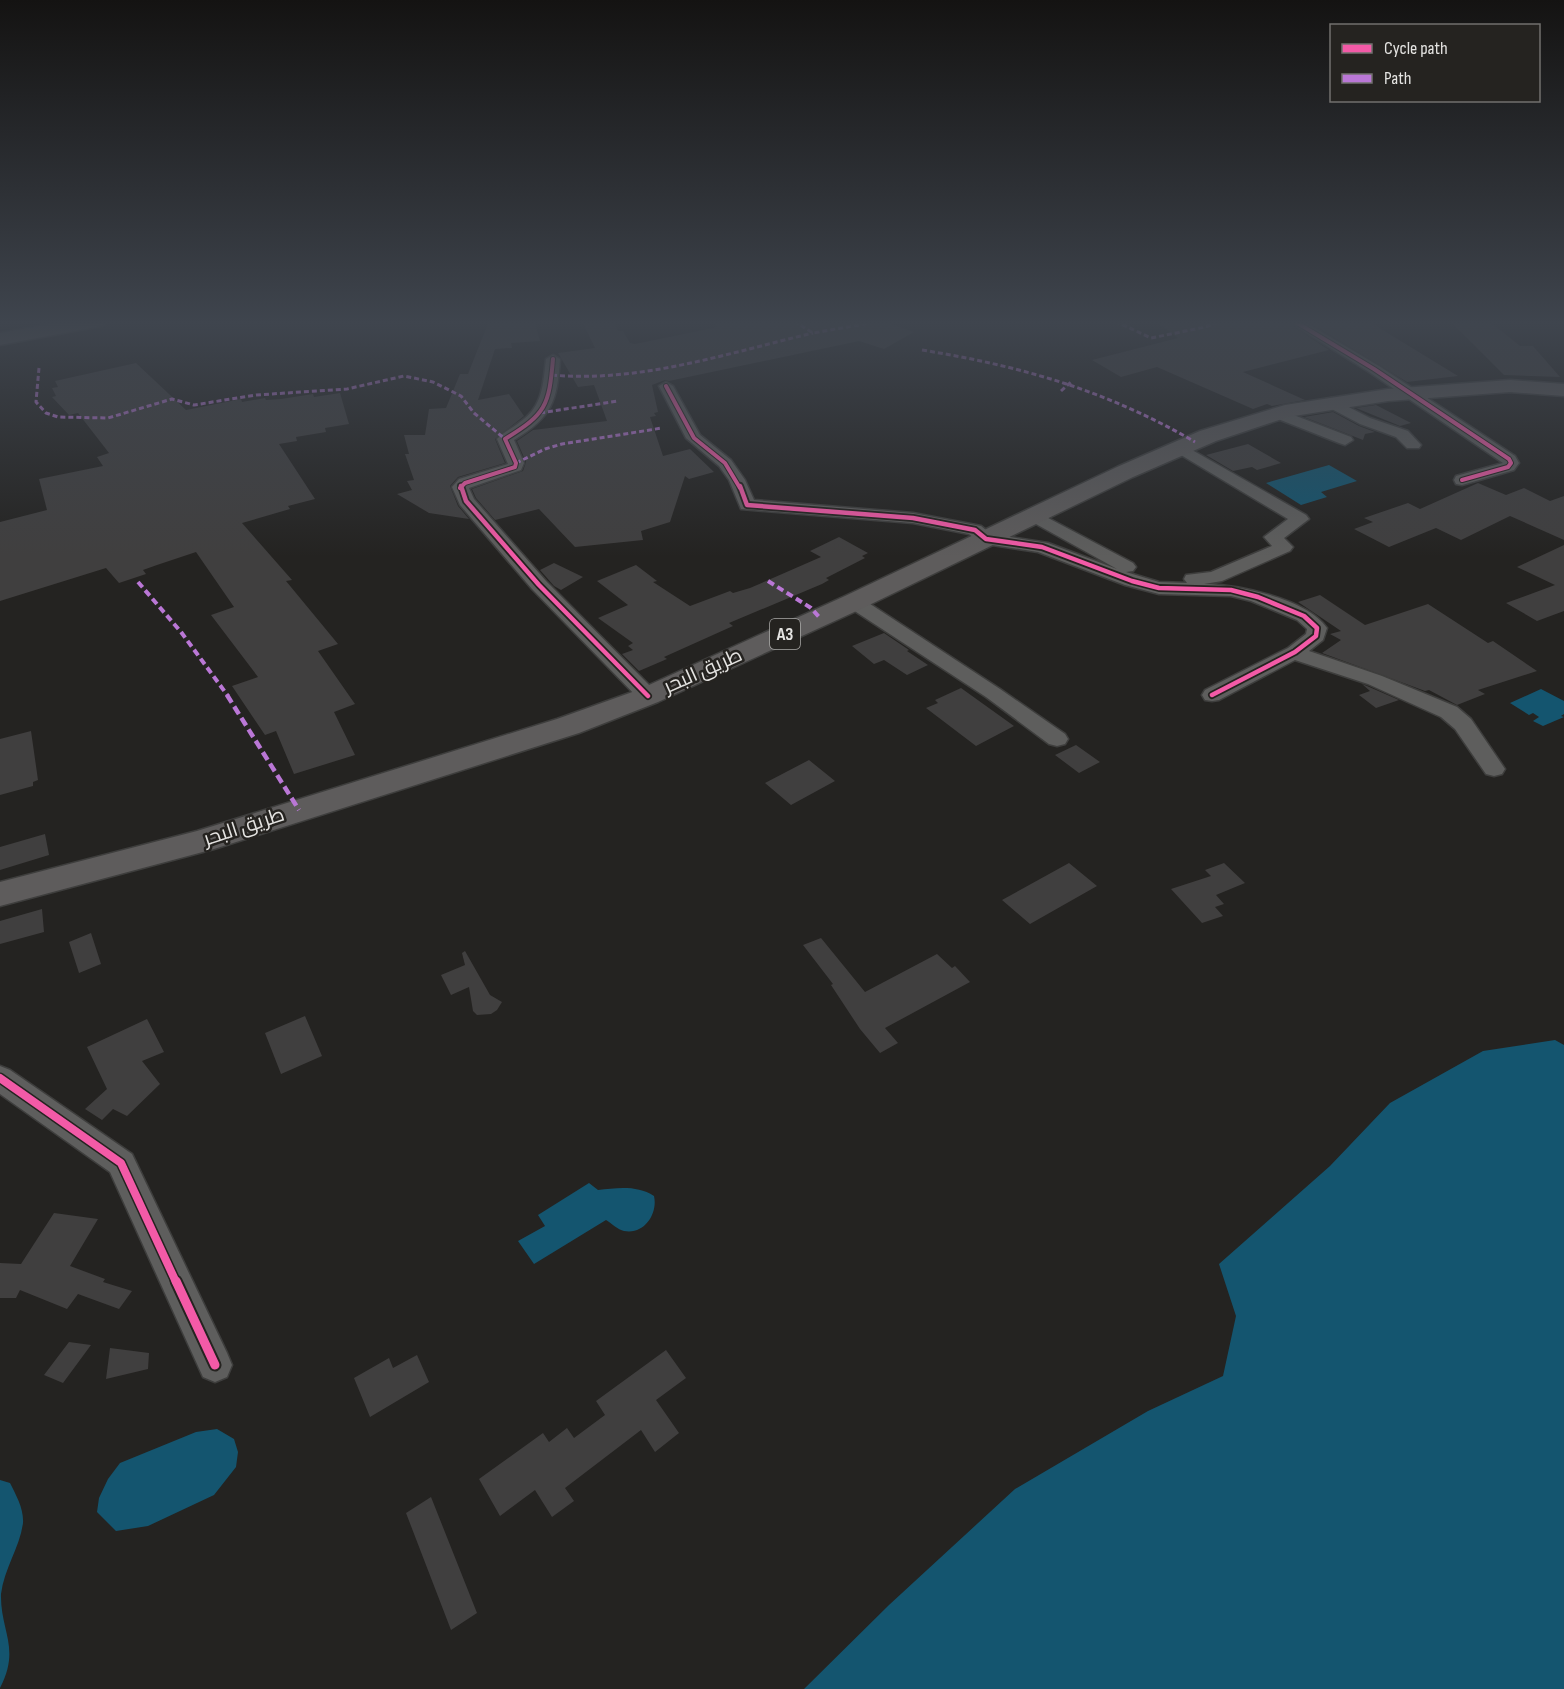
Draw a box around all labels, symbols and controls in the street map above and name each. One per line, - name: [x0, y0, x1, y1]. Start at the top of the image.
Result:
- legend: [1330, 24, 1540, 102]
- text: Cycle path: [1384, 38, 1448, 59]
- text: Path: [1384, 68, 1412, 89]
- road number: A3: [770, 619, 800, 649]
- street label: طريق البحر: [659, 643, 746, 699]
- street label: طريق البحر: [200, 803, 288, 852]

